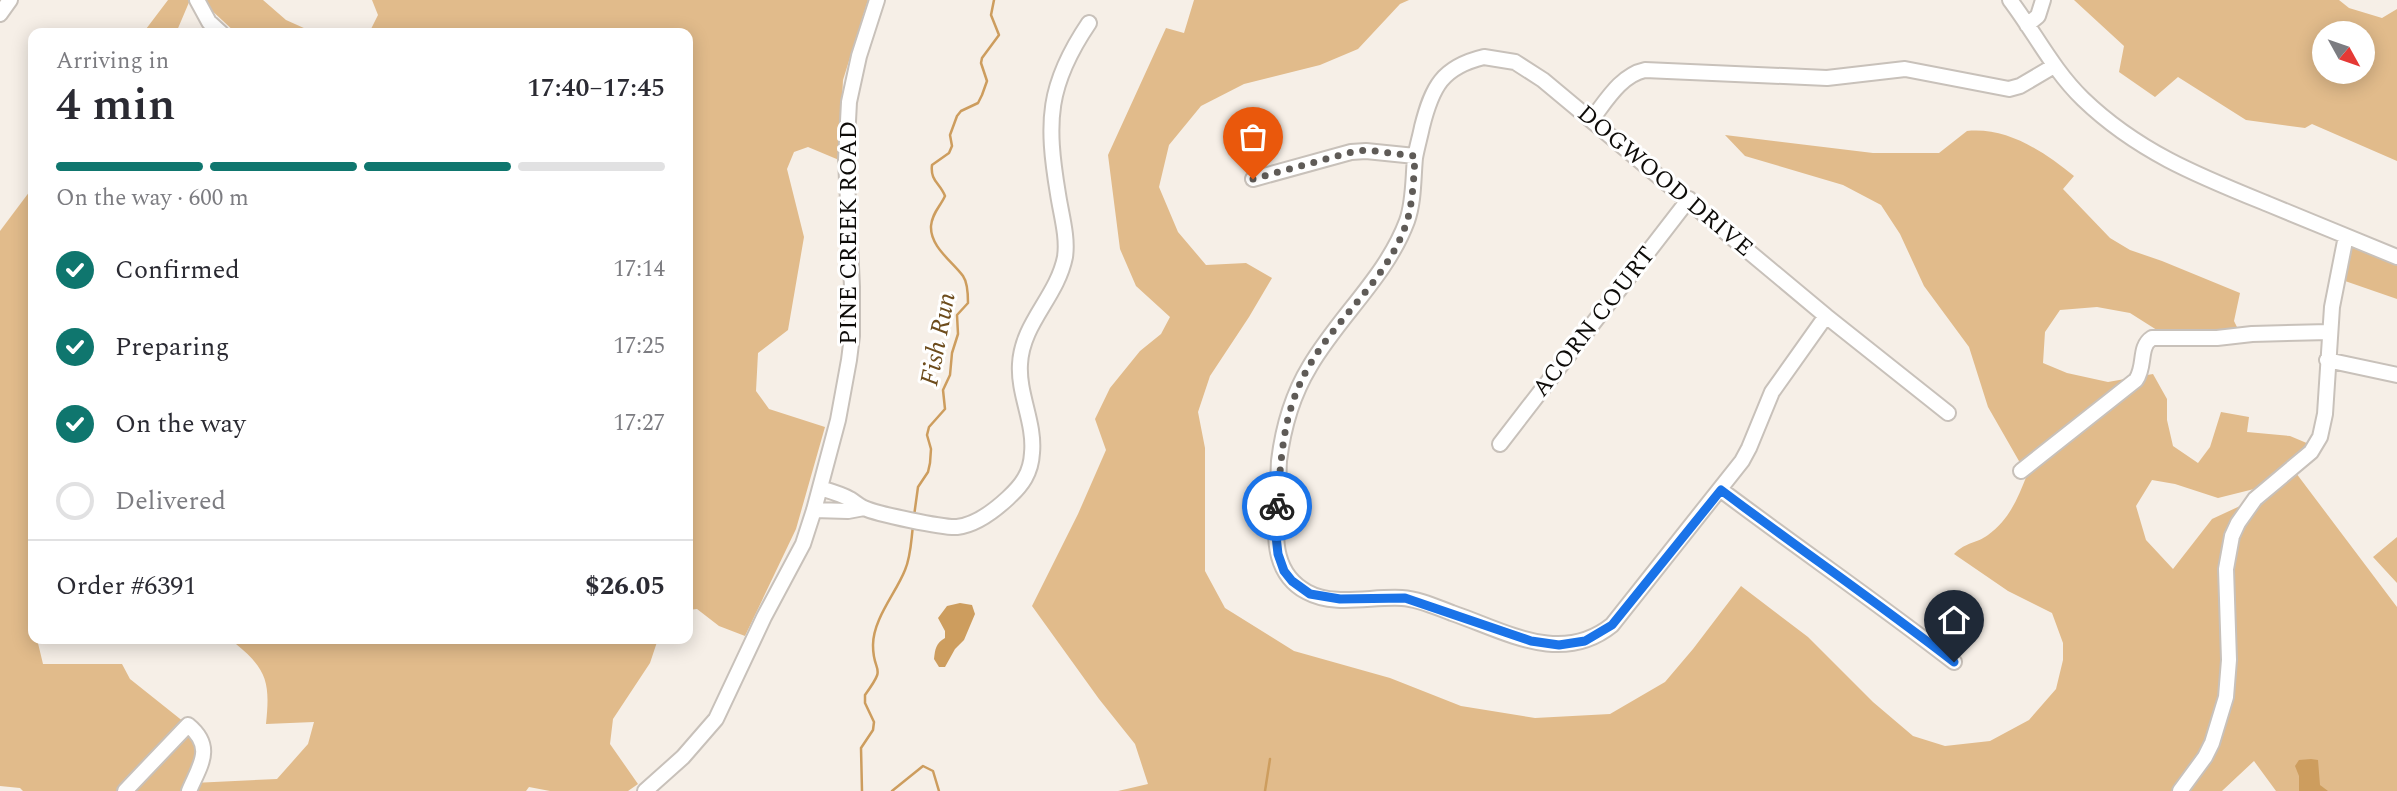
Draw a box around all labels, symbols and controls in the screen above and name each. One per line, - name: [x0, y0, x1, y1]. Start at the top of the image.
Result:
- north arrow: [2312, 21, 2375, 84]
- map controls: [2312, 21, 2375, 84]
- text: Arriving in: [56, 44, 169, 79]
- text: 17:40–17:45: [527, 68, 665, 108]
- text: 4 min: [56, 70, 175, 140]
- street label: DOGWOOD DRIVE: [1569, 96, 1761, 266]
- pin: [1223, 107, 1283, 179]
- icon: bag: [1234, 118, 1272, 156]
- street label: PINE CREEK ROAD: [831, 121, 867, 345]
- text: On the way · 600 m: [56, 181, 249, 216]
- street label: ACORN COURT: [1524, 239, 1664, 405]
- text: Confirmed: [115, 250, 240, 290]
- icon: check: [56, 251, 94, 289]
- text: 17:14: [613, 252, 665, 287]
- water label: Fish Run: [909, 289, 967, 389]
- text: Preparing: [115, 327, 229, 367]
- icon: check: [56, 328, 94, 366]
- text: 17:25: [613, 329, 665, 364]
- text: On the way: [115, 404, 246, 444]
- icon: check: [56, 405, 94, 443]
- text: 17:27: [613, 406, 665, 441]
- courier: [1242, 471, 1312, 541]
- text: Delivered: [115, 481, 226, 521]
- icon: bike: [1258, 487, 1296, 525]
- text: Order #6391: [56, 566, 196, 606]
- text: $26.05: [585, 566, 665, 606]
- pin: [1924, 590, 1984, 662]
- icon: home: [1935, 601, 1973, 639]

